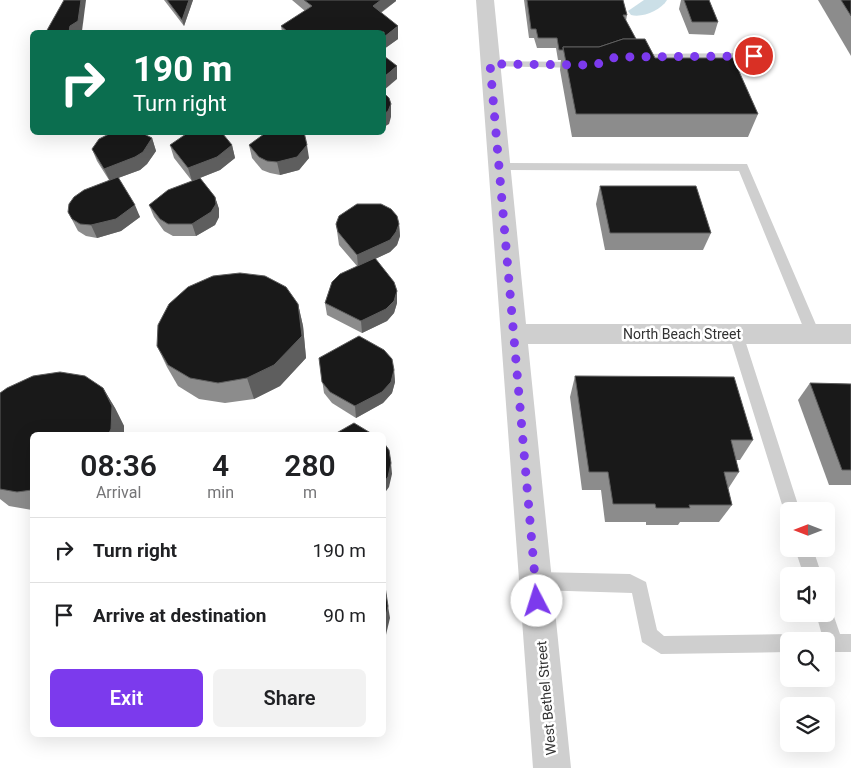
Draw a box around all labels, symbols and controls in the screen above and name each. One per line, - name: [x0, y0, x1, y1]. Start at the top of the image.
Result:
- pin: [733, 35, 775, 77]
- icon: arrive: [740, 42, 768, 70]
- text: 190 m: [133, 49, 232, 90]
- icon: right: [50, 50, 115, 115]
- text: Turn right: [133, 91, 227, 116]
- street label: North Beach Street: [623, 326, 741, 342]
- text: 08:36: [80, 448, 157, 483]
- text: 4: [212, 448, 229, 483]
- text: 280: [284, 448, 336, 483]
- text: Arrival: [96, 483, 141, 502]
- text: min: [207, 483, 234, 502]
- text: m: [303, 483, 317, 502]
- north arrow: [780, 502, 835, 558]
- map controls: [780, 502, 835, 752]
- icon: right: [50, 536, 78, 564]
- text: Turn right: [93, 539, 177, 562]
- text: 190 m: [313, 539, 366, 562]
- button: sound: [780, 567, 835, 622]
- position arrow: [510, 574, 562, 626]
- icon: arrive: [50, 601, 78, 629]
- text: Arrive at destination: [93, 604, 266, 627]
- text: 90 m: [323, 604, 366, 627]
- button: search: [780, 632, 835, 687]
- street label: West Bethel Street: [533, 640, 559, 756]
- button: Exit: [50, 669, 203, 727]
- button: Share: [213, 669, 366, 727]
- button: layers: [780, 697, 835, 752]

